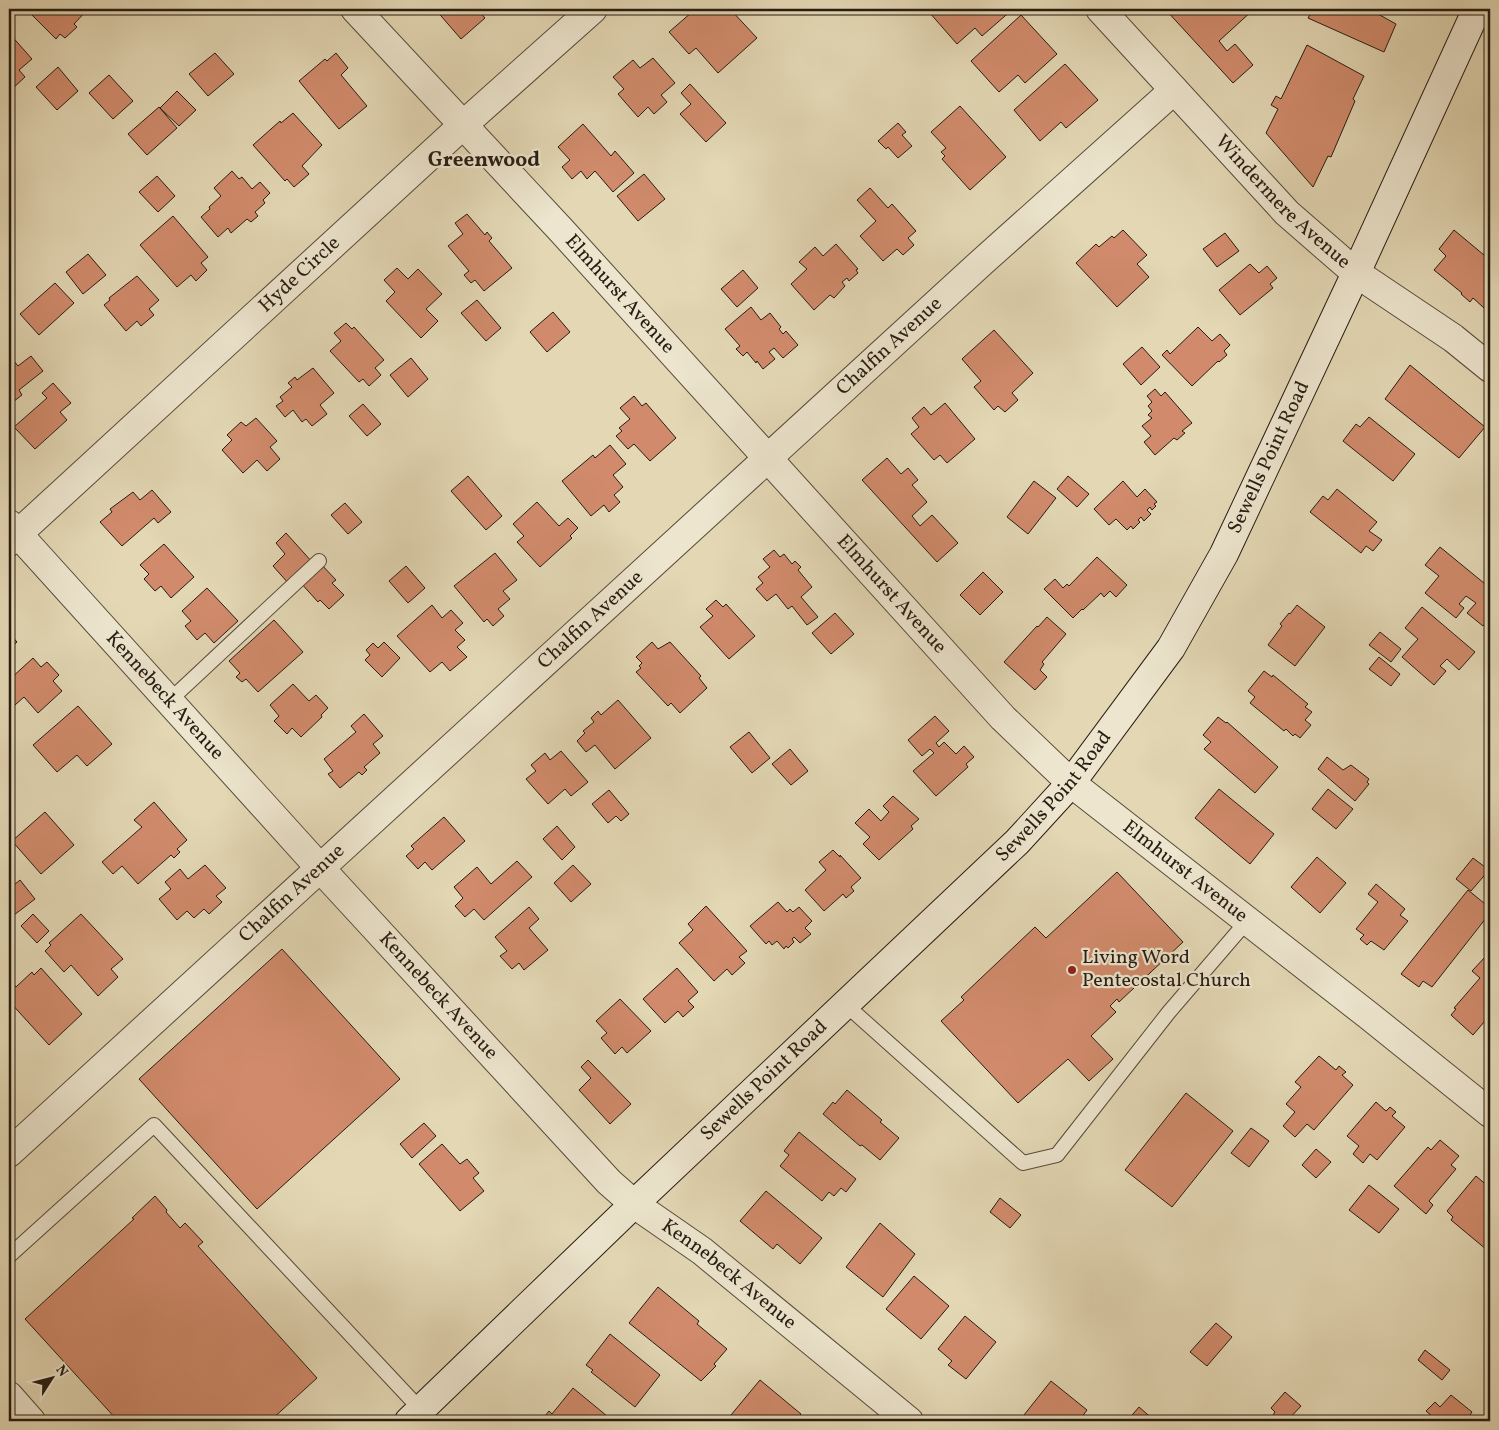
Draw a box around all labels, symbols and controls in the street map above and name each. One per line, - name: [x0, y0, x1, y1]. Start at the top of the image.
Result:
- street label: Windermere Avenue: [1208, 129, 1356, 276]
- district label: Greenwood: [428, 146, 540, 175]
- street label: Elmhurst Avenue: [558, 229, 681, 360]
- street label: Hyde Circle: [253, 230, 347, 320]
- street label: Chalfin Avenue: [830, 291, 949, 403]
- street label: Sewells Point Road: [1221, 377, 1317, 539]
- street label: Elmhurst Avenue: [830, 529, 953, 660]
- street label: Chalfin Avenue: [532, 564, 650, 676]
- street label: Kennebeck Avenue: [99, 626, 230, 767]
- street label: Sewells Point Road: [990, 725, 1119, 869]
- street label: Elmhurst Avenue: [1116, 814, 1253, 930]
- street label: Chalfin Avenue: [233, 838, 351, 950]
- street label: Kennebeck Avenue: [372, 926, 504, 1066]
- place label: Living Word Pentecostal Church: [1082, 944, 1251, 995]
- marker: Living Word Pentecostal Church: [1066, 964, 1078, 976]
- street label: Sewells Point Road: [695, 1014, 834, 1148]
- street label: Kennebeck Avenue: [655, 1213, 802, 1337]
- north arrow: [28, 1352, 78, 1402]
- text: N: [51, 1362, 72, 1381]

